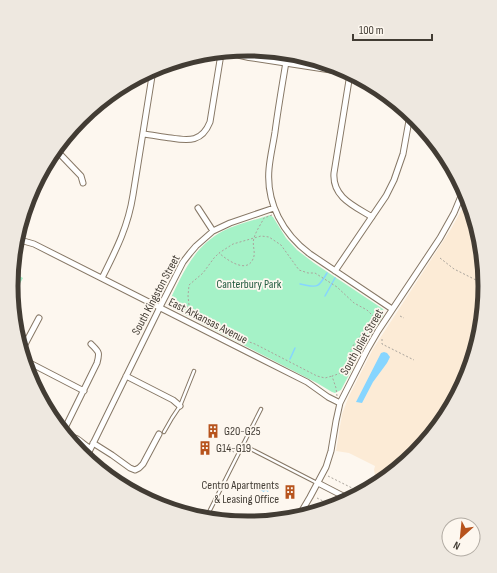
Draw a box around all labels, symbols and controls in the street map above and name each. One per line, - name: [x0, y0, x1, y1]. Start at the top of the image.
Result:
- scale bar: [353, 16, 432, 42]
- text: 100 m: [359, 23, 384, 38]
- street label: South Kingston Street: [129, 252, 184, 338]
- park label: Canterbury Park: [217, 277, 282, 292]
- street label: East Arkansas Avenue: [166, 295, 250, 347]
- street label: South Joliet Street: [337, 306, 387, 378]
- building icon: G20-G25: [205, 423, 221, 439]
- place label: G20-G25: [224, 424, 261, 439]
- building icon: G14-G19: [197, 440, 213, 456]
- place label: G14-G19: [216, 441, 251, 456]
- place label: Centro Apartments & Leasing Office: [202, 478, 279, 507]
- building icon: Centro Apartments & Leasing Office: [282, 484, 298, 500]
- north arrow: [441, 517, 481, 557]
- text: N: [451, 538, 462, 553]

